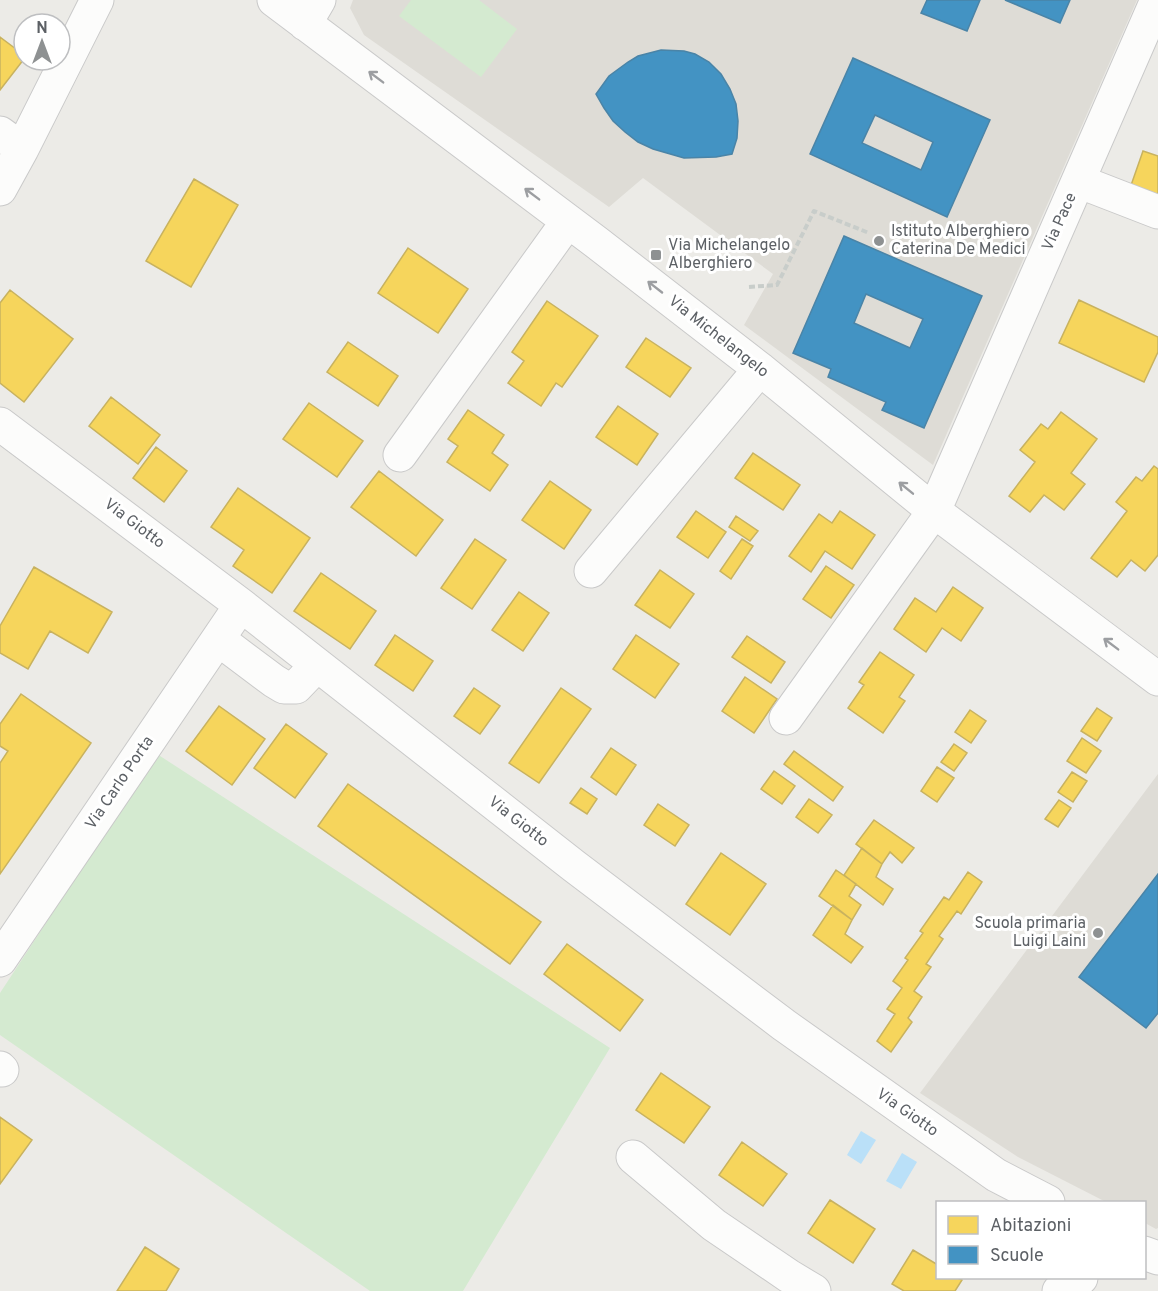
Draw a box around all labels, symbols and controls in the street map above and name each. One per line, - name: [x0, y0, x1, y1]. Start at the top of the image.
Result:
- north arrow: [12, 12, 72, 72]
- text: N: [36, 19, 48, 39]
- one-way arrow: [369, 71, 385, 83]
- one-way arrow: [525, 188, 541, 200]
- street label: Via Pace: [1038, 190, 1082, 254]
- place label: Istituto Alberghiero Caterina De Medici: [891, 222, 1030, 260]
- marker: Istituto Alberghiero Caterina De Medici: [872, 234, 886, 248]
- place label: Via Michelangelo Alberghiero: [668, 236, 790, 274]
- marker: Via Michelangelo Alberghiero: [649, 248, 663, 262]
- one-way arrow: [647, 281, 663, 294]
- street label: Via Michelangelo: [664, 292, 772, 383]
- one-way arrow: [898, 481, 914, 494]
- street label: Via Giotto: [100, 495, 168, 553]
- one-way arrow: [1104, 638, 1120, 650]
- street label: Via Carlo Porta: [81, 732, 159, 834]
- street label: Via Giotto: [484, 792, 552, 852]
- place label: Scuola primaria Luigi Laini: [975, 914, 1086, 952]
- marker: Scuola primaria Luigi Laini: [1091, 926, 1105, 940]
- street label: Via Giotto: [872, 1084, 942, 1142]
- legend: [936, 1201, 1146, 1279]
- text: Abitazioni: [990, 1215, 1071, 1238]
- text: Scuole: [990, 1245, 1044, 1268]

